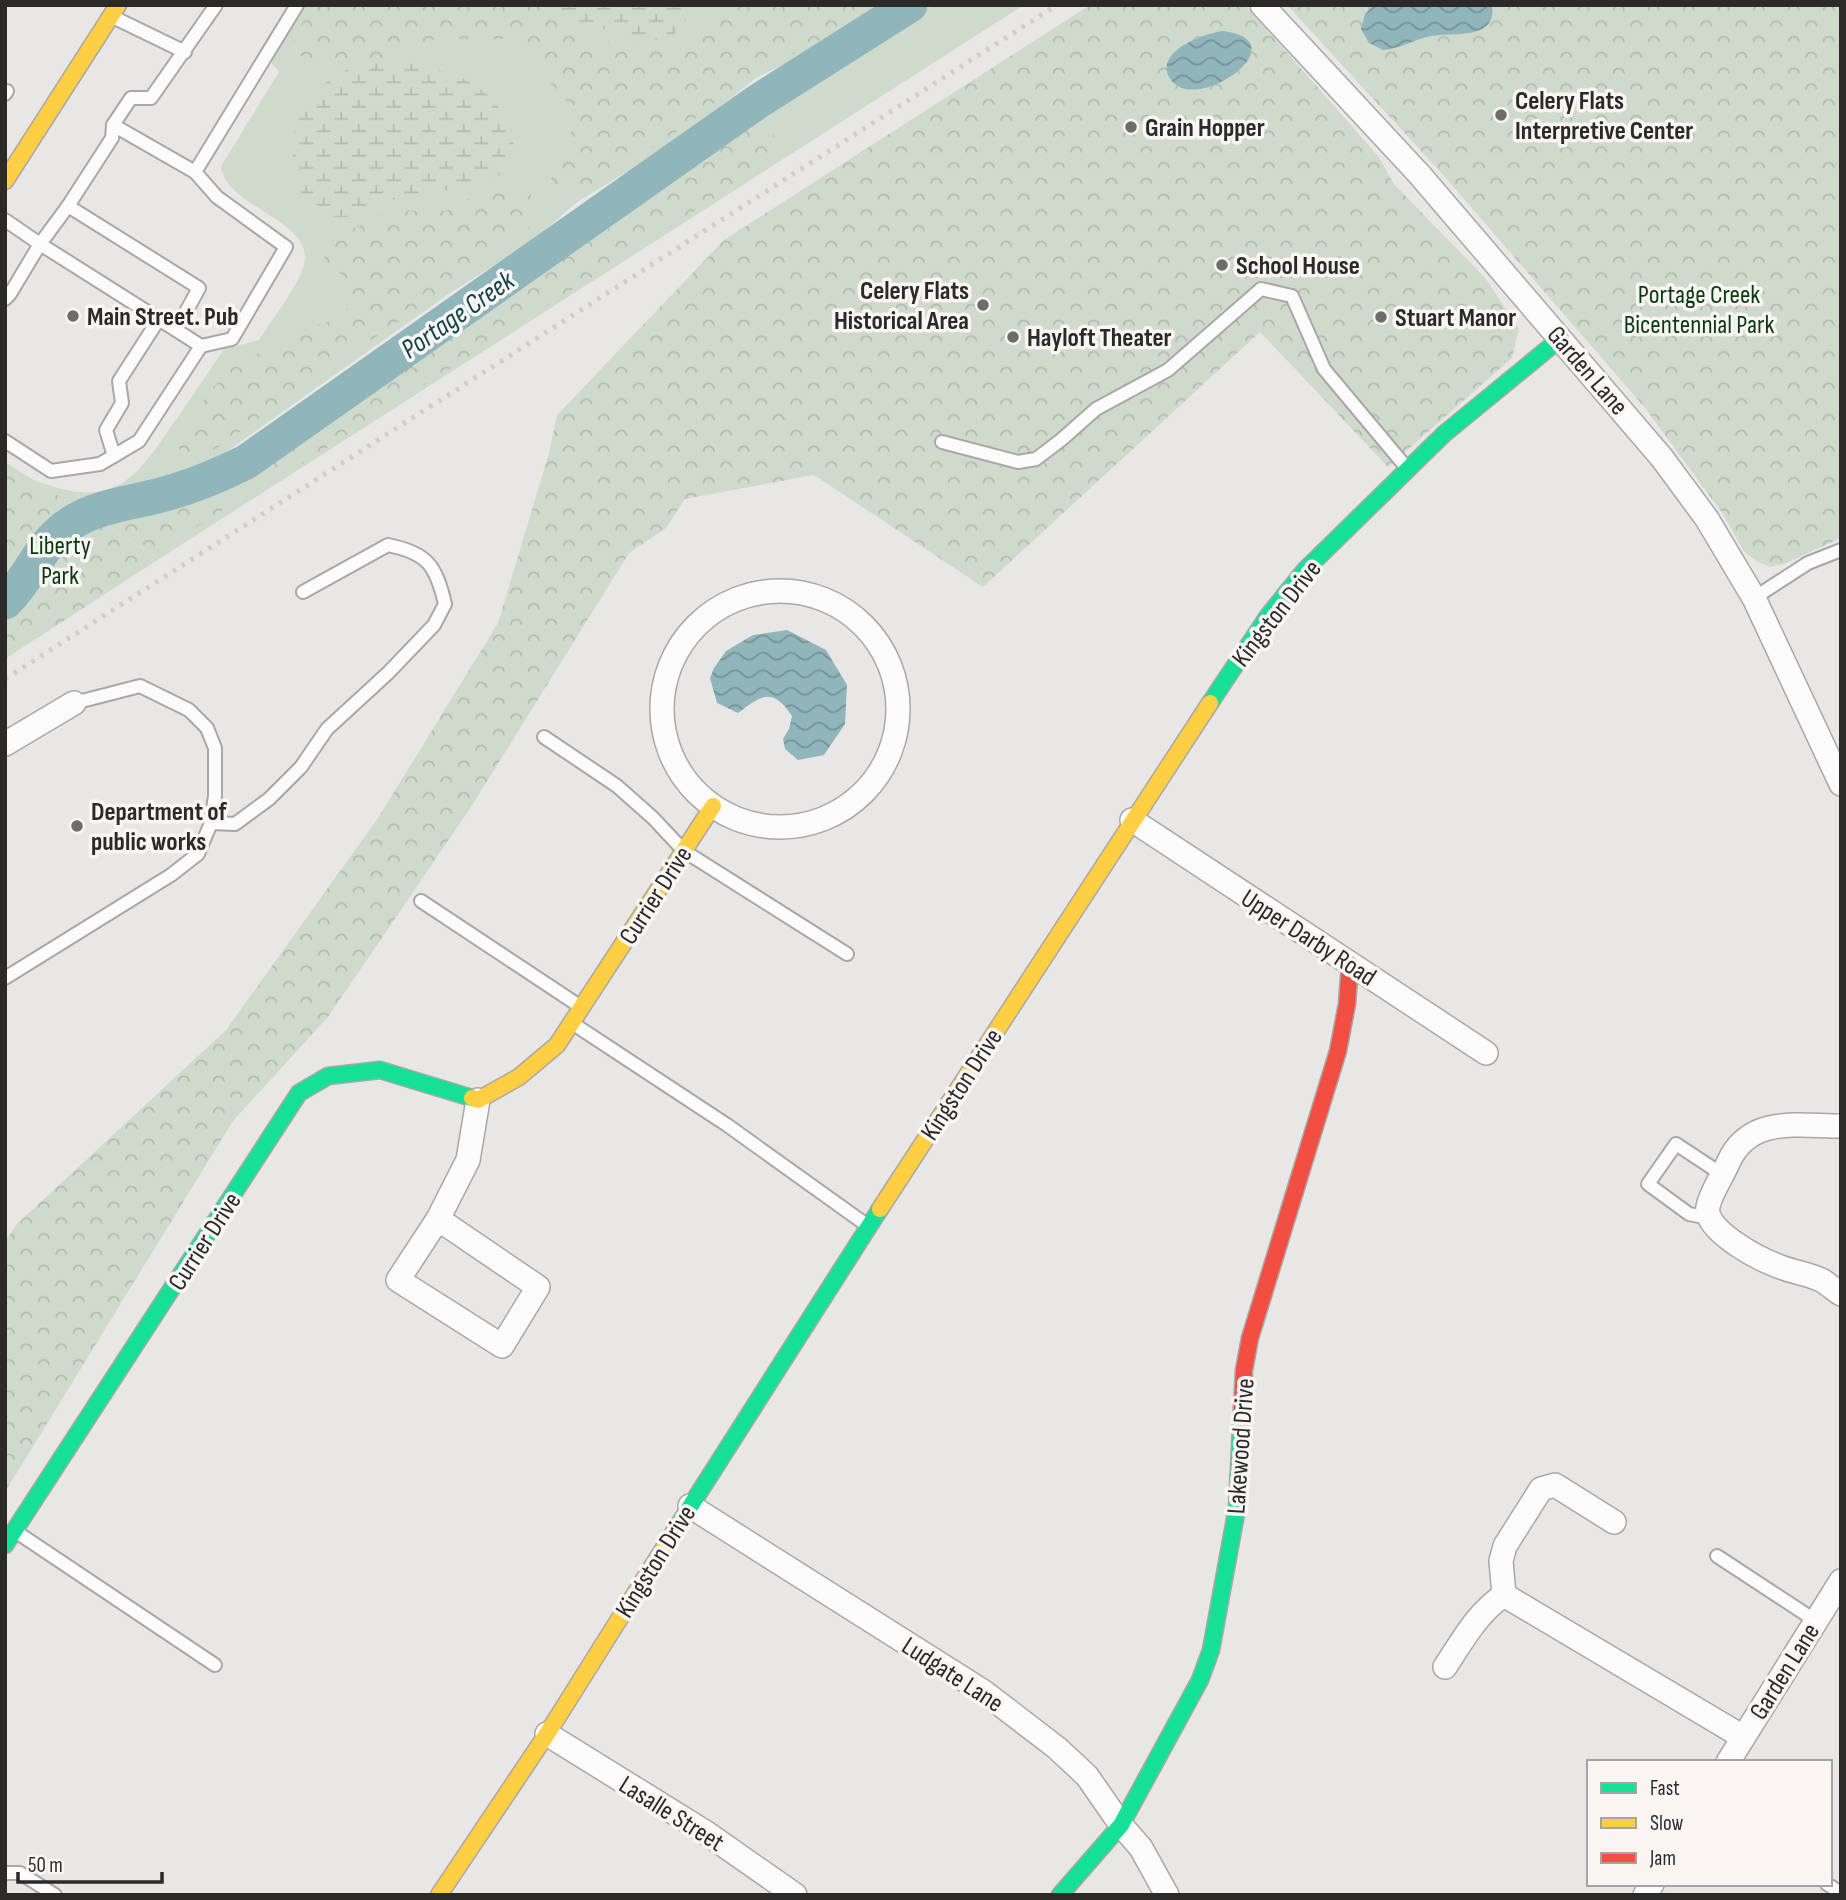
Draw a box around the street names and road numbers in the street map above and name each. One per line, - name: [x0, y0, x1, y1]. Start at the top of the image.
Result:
- street label: Garden Lane: [1540, 320, 1634, 422]
- street label: Kingston Drive: [1226, 554, 1328, 673]
- street label: Currier Drive: [613, 841, 699, 951]
- street label: Upper Darby Road: [1235, 883, 1381, 993]
- street label: Kingston Drive: [915, 1023, 1010, 1146]
- street label: Currier Drive: [162, 1187, 248, 1297]
- street label: Lakewood Drive: [1221, 1377, 1262, 1515]
- street label: Kingston Drive: [610, 1500, 703, 1624]
- street label: Garden Lane: [1744, 1618, 1827, 1726]
- street label: Ludgate Lane: [896, 1631, 1009, 1720]
- street label: Lasalle Street: [613, 1770, 730, 1859]

